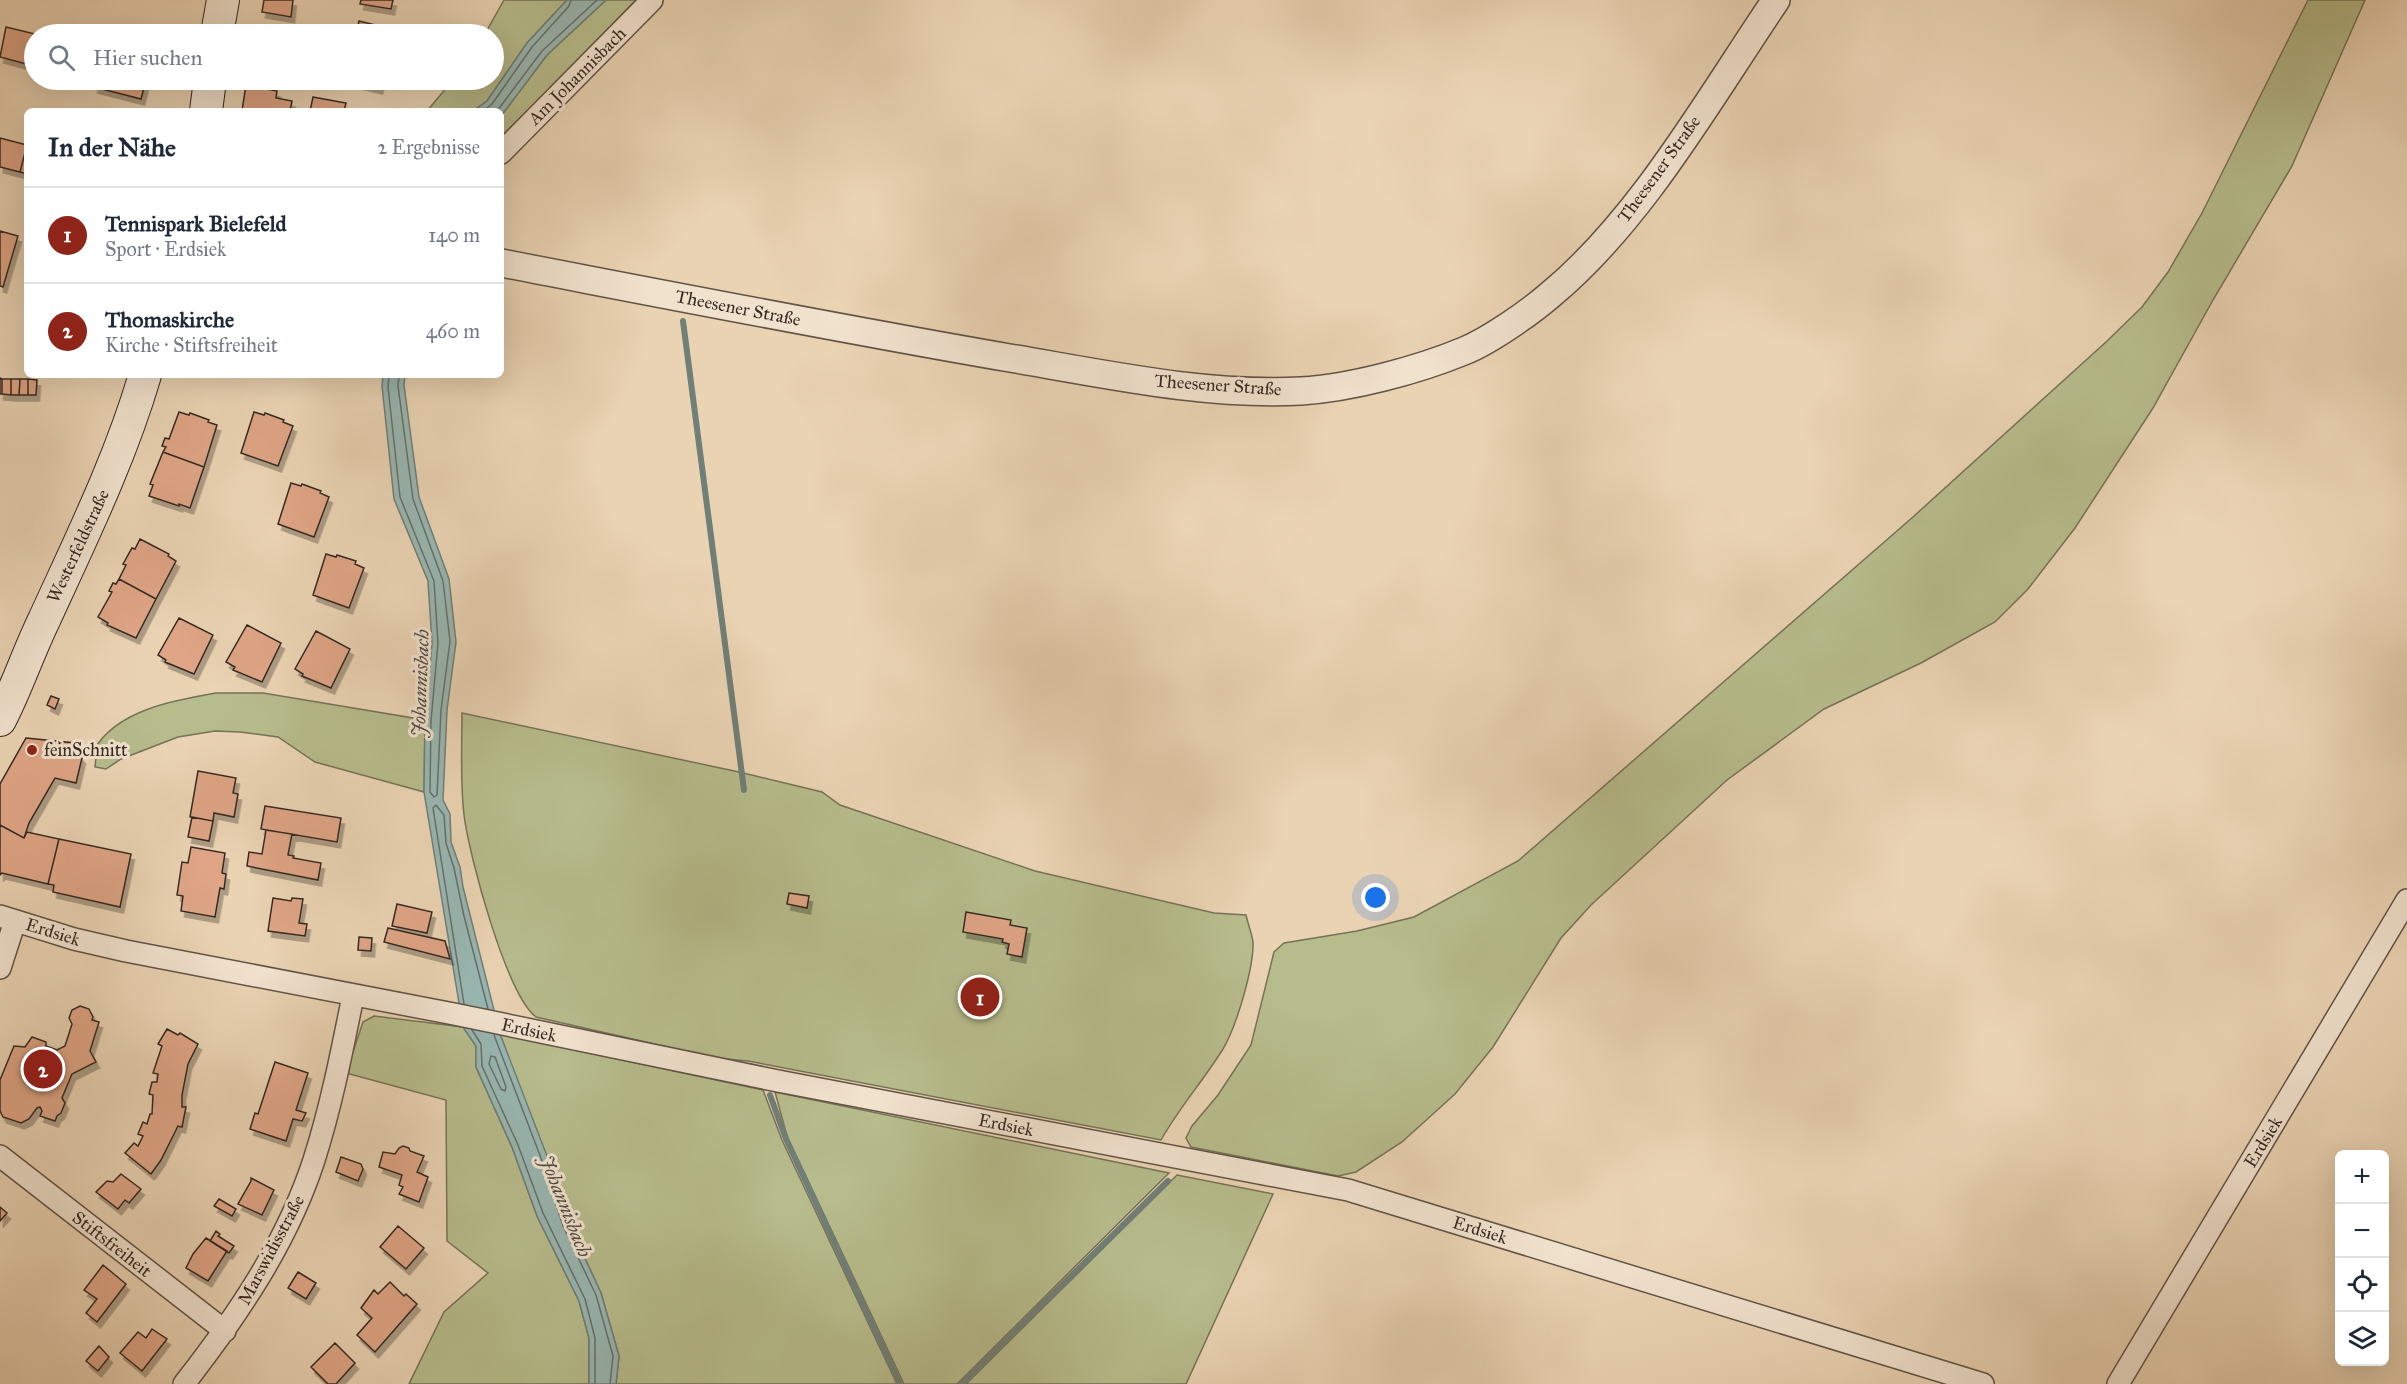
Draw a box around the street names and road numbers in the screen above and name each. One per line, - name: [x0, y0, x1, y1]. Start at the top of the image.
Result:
- street label: Am Johannisbach: [523, 22, 631, 131]
- street label: Theesener Straße: [1613, 111, 1705, 227]
- street label: Theesener Straße: [674, 285, 802, 331]
- street label: Theesener Straße: [1154, 370, 1282, 400]
- street label: Westerfeldstraße: [42, 486, 114, 606]
- street label: Erdsiek: [23, 913, 84, 951]
- street label: Erdsiek: [499, 1013, 559, 1047]
- street label: Erdsiek: [976, 1109, 1036, 1141]
- street label: Erdsiek: [2239, 1112, 2287, 1172]
- street label: Marswidisstraße: [233, 1192, 309, 1308]
- street label: Stiftsfreiheit: [68, 1206, 157, 1282]
- street label: Erdsiek: [1450, 1211, 1511, 1249]

